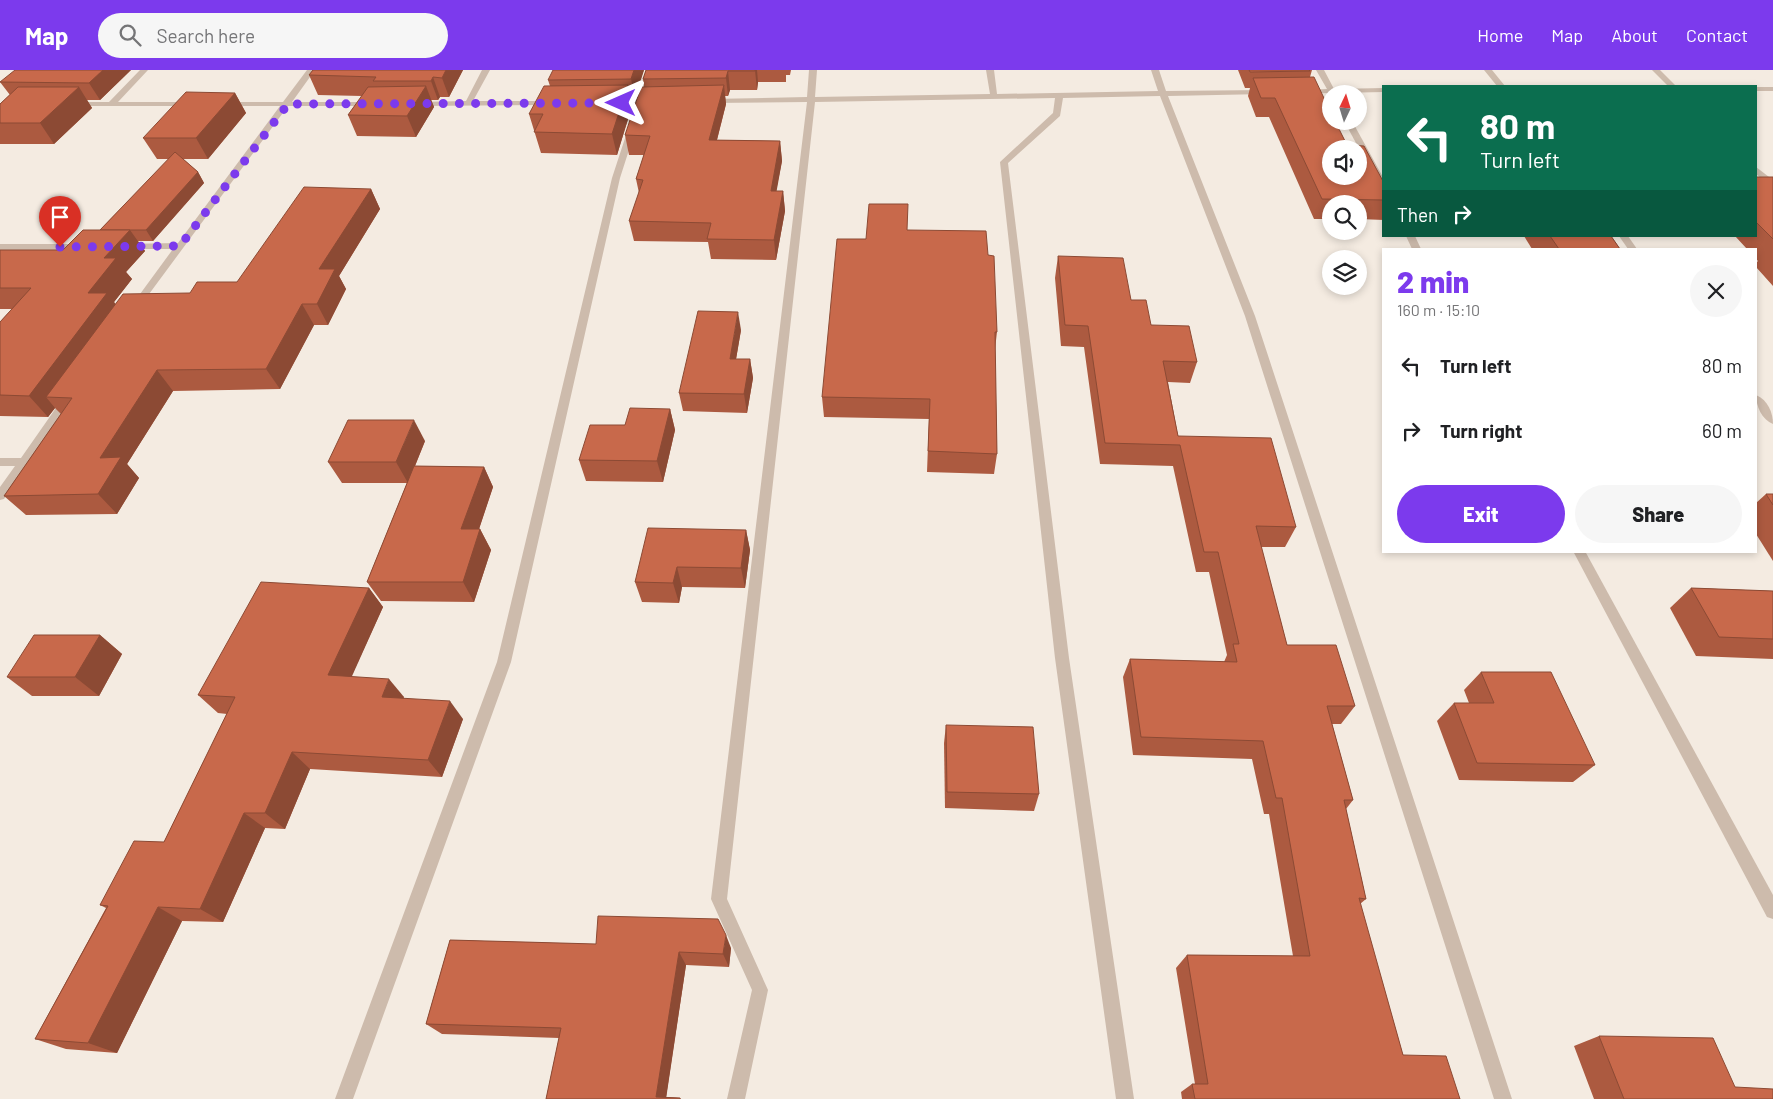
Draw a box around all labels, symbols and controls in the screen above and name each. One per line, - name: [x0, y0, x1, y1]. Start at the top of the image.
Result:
- search box: [98, 13, 448, 58]
- text: Map: [25, 21, 68, 50]
- icon: search: [116, 21, 144, 49]
- text: Search here: [156, 24, 255, 47]
- text: Home: [1477, 24, 1523, 46]
- text: Map: [1551, 24, 1583, 46]
- text: About: [1611, 24, 1658, 46]
- text: Contact: [1686, 24, 1748, 46]
- position arrow: [594, 76, 646, 128]
- north arrow: [1322, 85, 1368, 130]
- map controls: [1322, 85, 1367, 295]
- text: 80 m: [1480, 104, 1555, 146]
- icon: left: [1397, 105, 1462, 170]
- button: sound: [1322, 140, 1367, 185]
- text: Turn left: [1480, 146, 1560, 172]
- button: search: [1322, 195, 1367, 240]
- pin: [39, 196, 81, 247]
- icon: right: [1448, 200, 1476, 228]
- icon: arrive: [46, 203, 74, 231]
- text: Then: [1397, 203, 1438, 226]
- button: layers: [1322, 250, 1367, 295]
- text: 2 min: [1397, 263, 1469, 299]
- button: close: [1690, 265, 1742, 317]
- text: 160 m · 15:10: [1397, 300, 1480, 319]
- icon: left: [1397, 352, 1425, 380]
- text: Turn left: [1440, 354, 1511, 377]
- text: 80 m: [1702, 354, 1742, 377]
- icon: right: [1397, 417, 1425, 445]
- text: Turn right: [1440, 419, 1522, 442]
- text: 60 m: [1702, 419, 1742, 442]
- button: Exit: [1397, 485, 1565, 543]
- button: Share: [1575, 485, 1742, 543]

